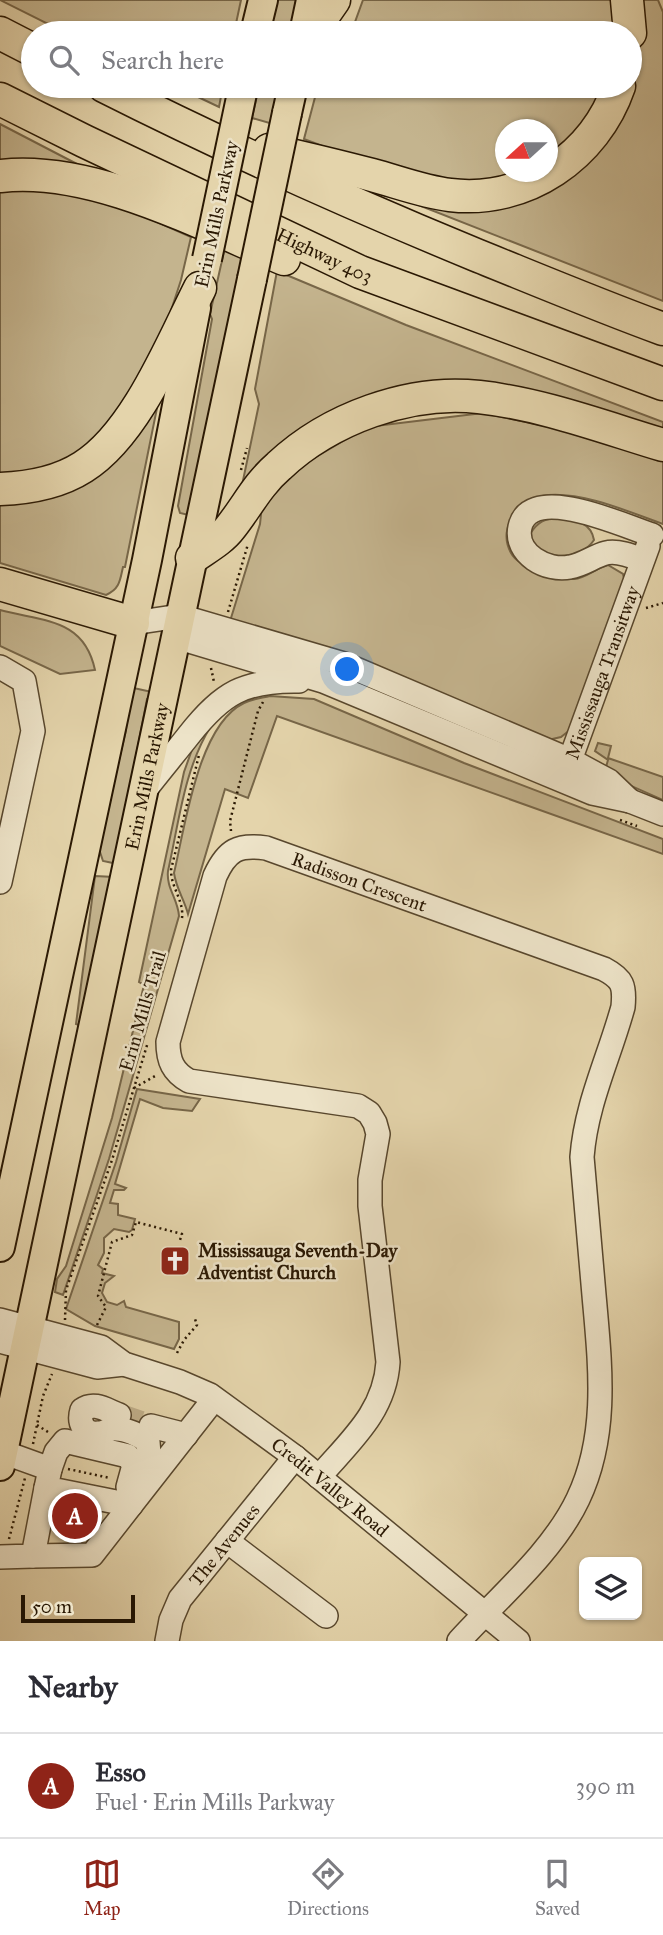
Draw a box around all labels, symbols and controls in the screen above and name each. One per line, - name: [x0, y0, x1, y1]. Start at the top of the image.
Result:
- search box: [21, 21, 642, 98]
- icon: search: [45, 41, 83, 79]
- text: Search here: [101, 44, 224, 76]
- north arrow: [495, 119, 558, 182]
- street label: Erin Mills Parkway: [190, 137, 244, 290]
- street label: Highway 403: [273, 223, 375, 288]
- street label: Mississauga Transitway: [560, 582, 645, 763]
- your location: [330, 652, 364, 686]
- street label: Erin Mills Parkway: [120, 700, 174, 852]
- street label: Radisson Crescent: [289, 847, 430, 917]
- street label: Erin Mills Trail: [114, 947, 171, 1074]
- place label: Mississauga Seventh-Day Adventist Church: [196, 1239, 398, 1284]
- church icon: Mississauga Seventh-Day Adventist Church: [158, 1244, 192, 1278]
- street label: Credit Valley Road: [267, 1433, 394, 1542]
- pin: A: [52, 1490, 98, 1542]
- street label: The Avenues: [184, 1499, 265, 1591]
- map controls: [579, 1557, 642, 1620]
- button: layers: [579, 1557, 642, 1620]
- scale bar: [21, 1592, 135, 1624]
- text: 50 m: [32, 1595, 72, 1618]
- text: Nearby: [28, 1669, 118, 1705]
- text: Esso: [95, 1756, 146, 1788]
- text: A: [43, 1772, 59, 1800]
- text: 390 m: [576, 1772, 635, 1800]
- text: Fuel · Erin Mills Parkway: [95, 1788, 334, 1816]
- tab: Map: [83, 1855, 121, 1920]
- tab: Directions: [287, 1855, 369, 1920]
- tab: Saved: [535, 1855, 580, 1920]

